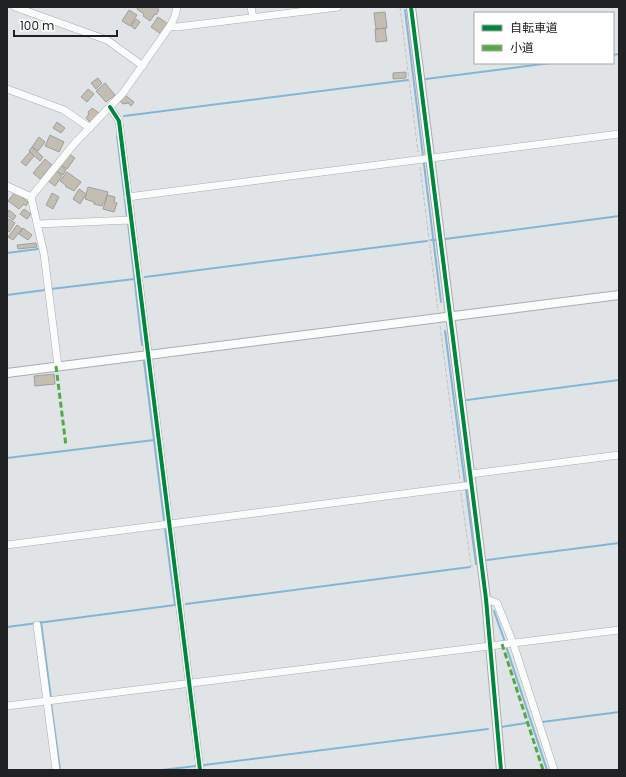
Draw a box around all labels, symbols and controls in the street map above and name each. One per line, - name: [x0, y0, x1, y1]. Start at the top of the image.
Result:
- scale bar: [14, 12, 117, 38]
- legend: [474, 12, 614, 64]
- text: 100 m: [20, 17, 54, 34]
- text: 自転車道: [510, 19, 558, 36]
- text: 小道: [510, 39, 534, 56]

